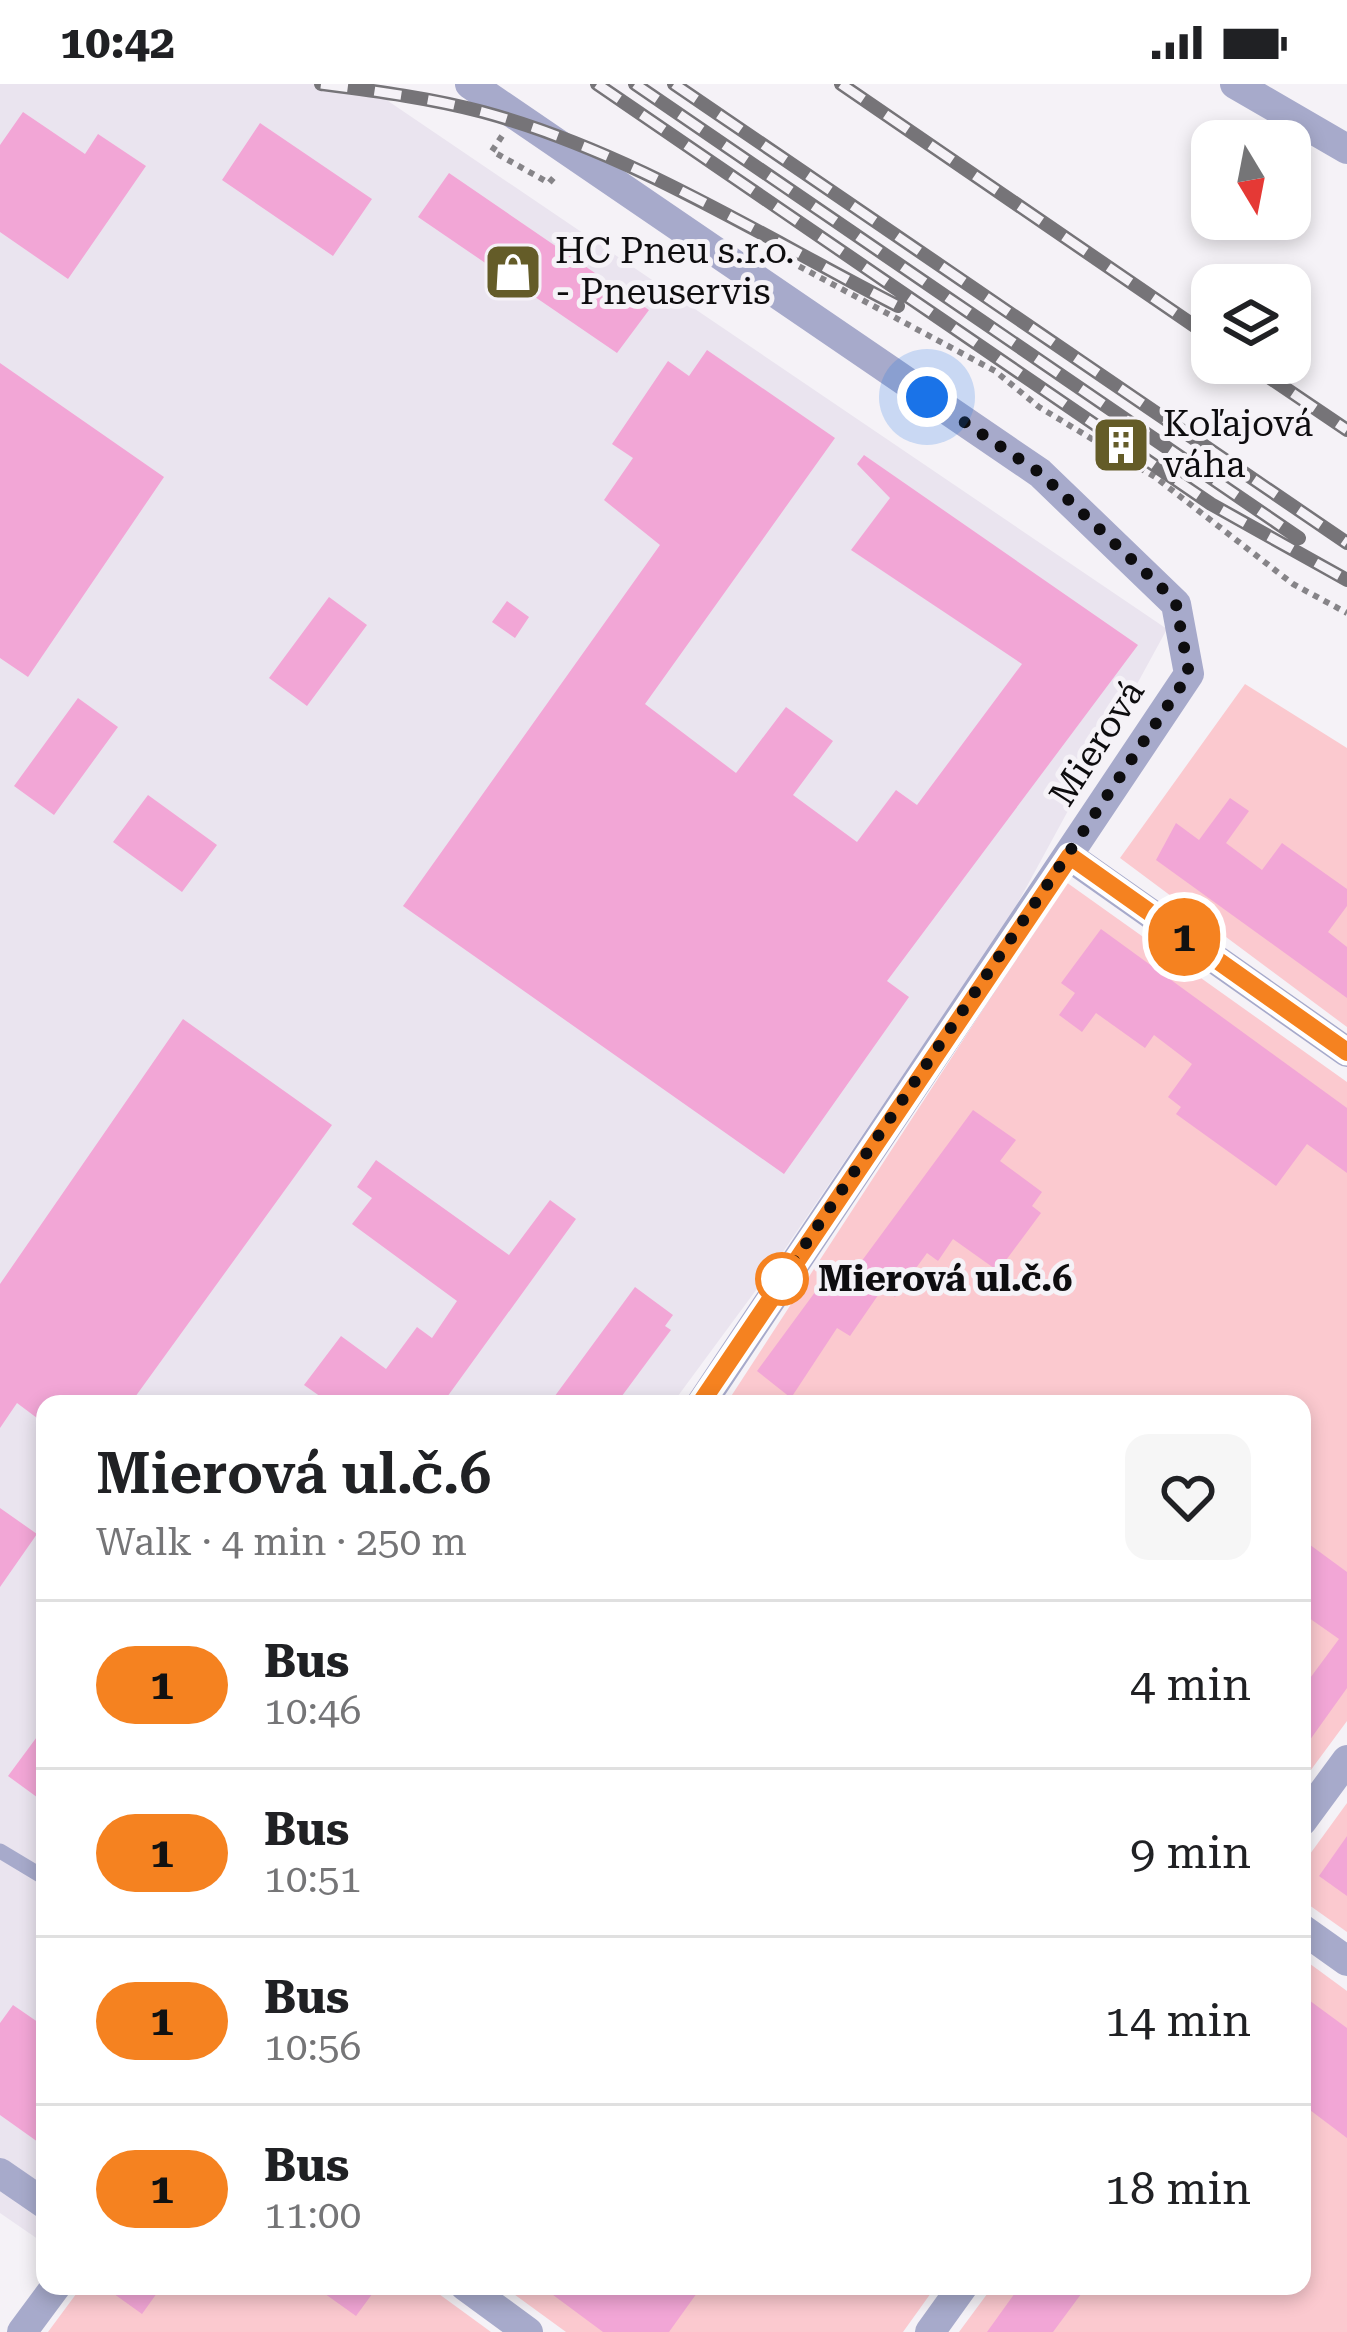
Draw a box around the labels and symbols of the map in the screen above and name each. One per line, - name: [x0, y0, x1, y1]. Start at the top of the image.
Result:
- north arrow: [1191, 120, 1311, 240]
- place label: HC Pneu s.r.o. - Pneuservis: [555, 230, 794, 313]
- shop icon: HC Pneu s.r.o. - Pneuservis: [482, 241, 544, 303]
- your location: [897, 367, 957, 427]
- place label: Koľajová váha: [1163, 403, 1313, 486]
- building icon: Koľajová váha: [1090, 414, 1152, 476]
- street label: Mierová: [1041, 672, 1153, 814]
- line badge: 1: [1145, 898, 1223, 976]
- marker: Mierová ul.č.6: [757, 1254, 807, 1304]
- place label: Mierová ul.č.6: [818, 1258, 1073, 1300]

